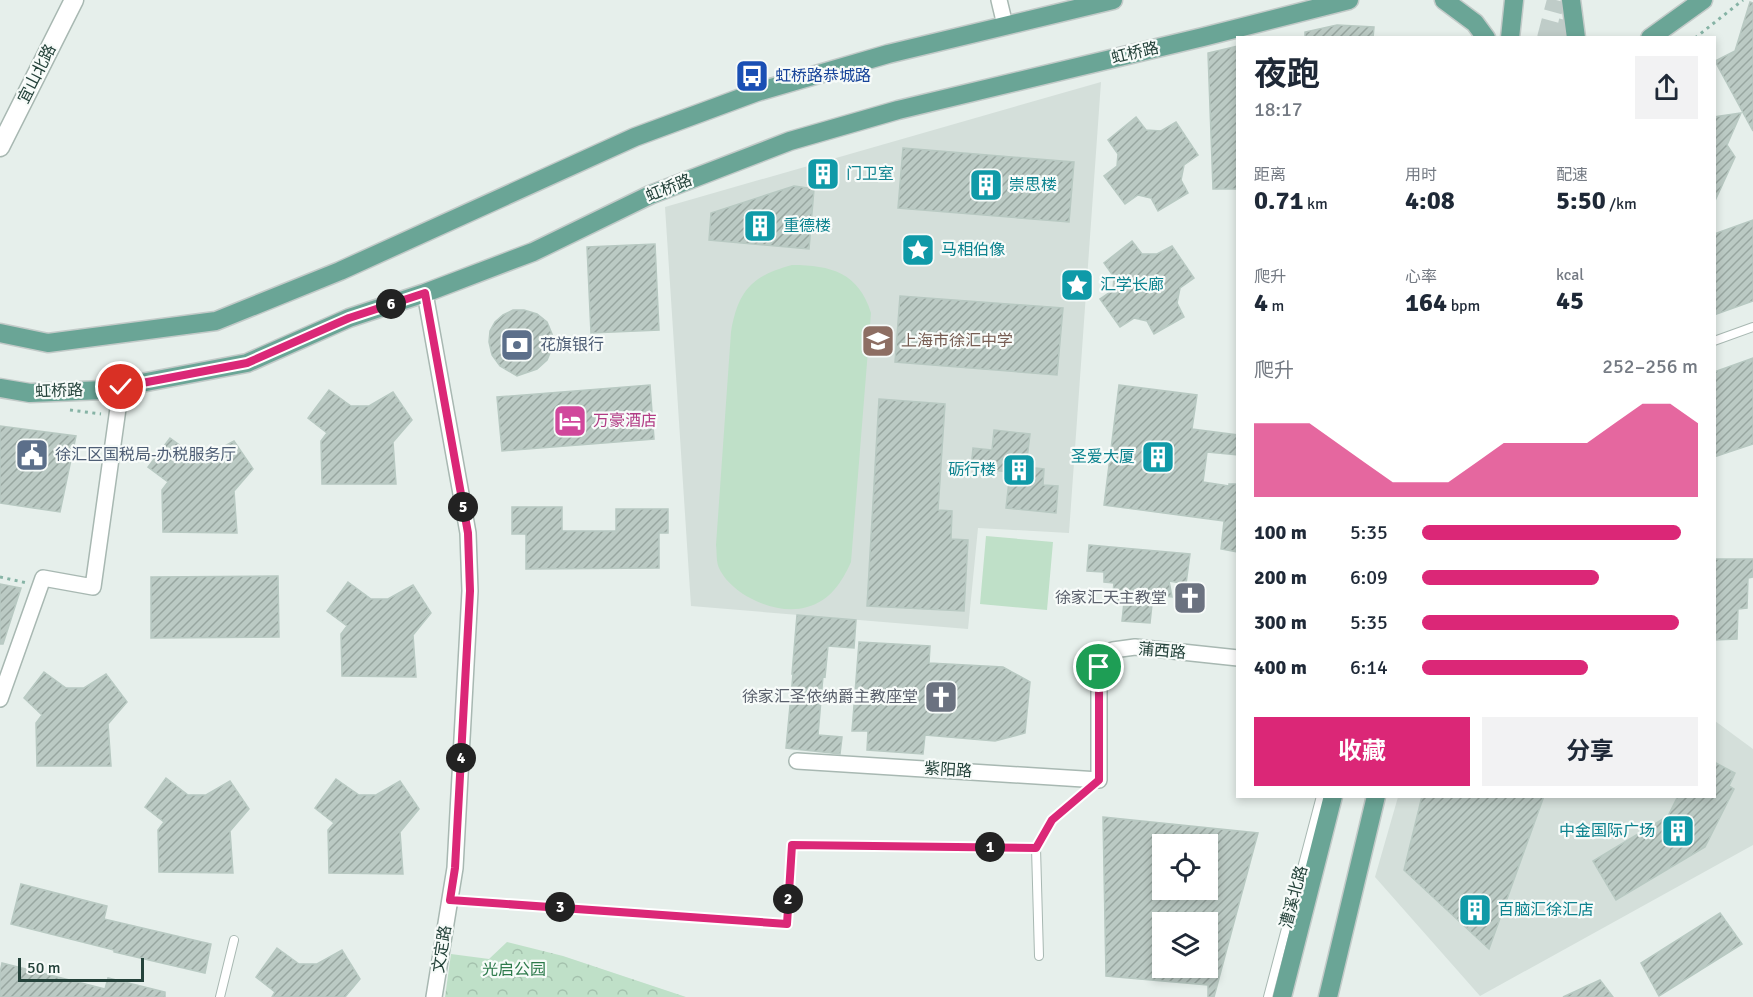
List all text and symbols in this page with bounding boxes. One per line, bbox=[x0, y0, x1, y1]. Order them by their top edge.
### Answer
street label: 虹桥路 bbox=[1109, 38, 1161, 68]
street label: 宜山北路 bbox=[14, 41, 60, 107]
text: 夜跑 bbox=[1254, 54, 1320, 95]
button: share bbox=[1635, 56, 1698, 119]
bus stop icon: 虹桥路恭城路 bbox=[734, 58, 770, 94]
place label: 虹桥路恭城路 bbox=[775, 66, 871, 86]
text: 18:17 bbox=[1254, 97, 1303, 122]
building icon: 门卫室 bbox=[805, 156, 841, 192]
place label: 门卫室 bbox=[846, 164, 894, 184]
text: 距离 bbox=[1254, 165, 1286, 185]
text: 用时 bbox=[1405, 165, 1437, 185]
text: 配速 bbox=[1556, 165, 1588, 185]
building icon: 崇思楼 bbox=[968, 167, 1004, 203]
street label: 虹桥路 bbox=[643, 170, 695, 206]
place label: 崇思楼 bbox=[1009, 175, 1057, 195]
text: 0.71 bbox=[1254, 185, 1304, 217]
text: 4:08 bbox=[1405, 185, 1455, 217]
text: 5:50 bbox=[1556, 185, 1606, 217]
text: km bbox=[1304, 194, 1328, 214]
text: /km bbox=[1606, 194, 1637, 214]
building icon: 重德楼 bbox=[742, 208, 778, 244]
place label: 重德楼 bbox=[783, 216, 831, 236]
place icon: 马相伯像 bbox=[900, 232, 936, 268]
place label: 马相伯像 bbox=[941, 240, 1005, 260]
text: kcal bbox=[1556, 265, 1584, 285]
place icon: 汇学长廊 bbox=[1059, 267, 1095, 303]
text: 爬升 bbox=[1254, 267, 1286, 287]
text: 心率 bbox=[1405, 267, 1437, 287]
place label: 汇学长廊 bbox=[1100, 275, 1164, 295]
text: 45 bbox=[1556, 285, 1584, 317]
text: 4 bbox=[1254, 287, 1268, 319]
text: 164 bbox=[1405, 287, 1447, 319]
pin: 6 bbox=[376, 289, 406, 319]
text: 6 bbox=[387, 294, 395, 314]
text: m bbox=[1268, 296, 1284, 316]
text: bpm bbox=[1447, 296, 1480, 316]
school or university icon: 上海市徐汇中学 bbox=[860, 323, 896, 359]
bank icon: 花旗银行 bbox=[499, 327, 535, 363]
place label: 上海市徐汇中学 bbox=[901, 331, 1013, 351]
place label: 花旗银行 bbox=[540, 335, 604, 355]
text: 252–256 m bbox=[1602, 354, 1698, 379]
text: 爬升 bbox=[1254, 358, 1294, 383]
pin bbox=[95, 361, 146, 412]
icon: check bbox=[104, 370, 137, 403]
street label: 虹桥路 bbox=[35, 380, 83, 402]
hotel icon: 万豪酒店 bbox=[552, 403, 588, 439]
place label: 万豪酒店 bbox=[593, 411, 657, 431]
public building icon: 徐汇区国税局-办税服务厅 bbox=[14, 437, 50, 473]
building icon: 圣爱大厦 bbox=[1140, 439, 1176, 475]
place label: 徐汇区国税局-办税服务厅 bbox=[55, 445, 237, 465]
place label: 圣爱大厦 bbox=[1071, 447, 1135, 467]
building icon: 砺行楼 bbox=[1001, 452, 1037, 488]
place label: 砺行楼 bbox=[948, 460, 996, 480]
pin: 5 bbox=[448, 492, 478, 522]
text: 5 bbox=[459, 497, 467, 517]
text: 100 m bbox=[1254, 520, 1307, 545]
text: 5:35 bbox=[1350, 520, 1388, 545]
text: 200 m bbox=[1254, 565, 1307, 590]
text: 6:09 bbox=[1350, 565, 1388, 590]
church icon: 徐家汇天主教堂 bbox=[1172, 580, 1208, 616]
place label: 徐家汇天主教堂 bbox=[1055, 588, 1167, 608]
text: 300 m bbox=[1254, 610, 1307, 635]
text: 5:35 bbox=[1350, 610, 1388, 635]
street label: 蒲西路 bbox=[1137, 639, 1187, 663]
pin bbox=[1073, 641, 1124, 692]
icon: arrive bbox=[1082, 650, 1115, 683]
text: 400 m bbox=[1254, 655, 1307, 680]
text: 6:14 bbox=[1350, 655, 1388, 680]
church icon: 徐家汇圣依纳爵主教座堂 bbox=[923, 679, 959, 715]
place label: 徐家汇圣依纳爵主教座堂 bbox=[742, 687, 918, 707]
button: 收藏 bbox=[1254, 717, 1470, 786]
button: 分享 bbox=[1482, 717, 1698, 786]
pin: 4 bbox=[446, 743, 476, 773]
text: 4 bbox=[457, 748, 465, 768]
street label: 紫阳路 bbox=[923, 758, 973, 782]
building icon: 中金国际广场 bbox=[1660, 813, 1696, 849]
place label: 中金国际广场 bbox=[1559, 821, 1655, 841]
pin: 1 bbox=[975, 832, 1005, 862]
map controls bbox=[1152, 834, 1218, 978]
button: locate bbox=[1152, 834, 1218, 900]
text: 1 bbox=[986, 837, 994, 857]
street label: 漕溪北路 bbox=[1276, 863, 1312, 931]
pin: 2 bbox=[773, 884, 803, 914]
text: 2 bbox=[784, 889, 792, 909]
pin: 3 bbox=[545, 892, 575, 922]
building icon: 百脑汇徐汇店 bbox=[1457, 892, 1493, 928]
text: 3 bbox=[556, 897, 564, 917]
place label: 百脑汇徐汇店 bbox=[1498, 900, 1594, 920]
button: layers bbox=[1152, 912, 1218, 978]
street label: 文定路 bbox=[428, 924, 456, 974]
scale bar bbox=[18, 955, 144, 982]
text: 50 m bbox=[27, 958, 61, 978]
park label: 光启公园 bbox=[482, 960, 546, 980]

